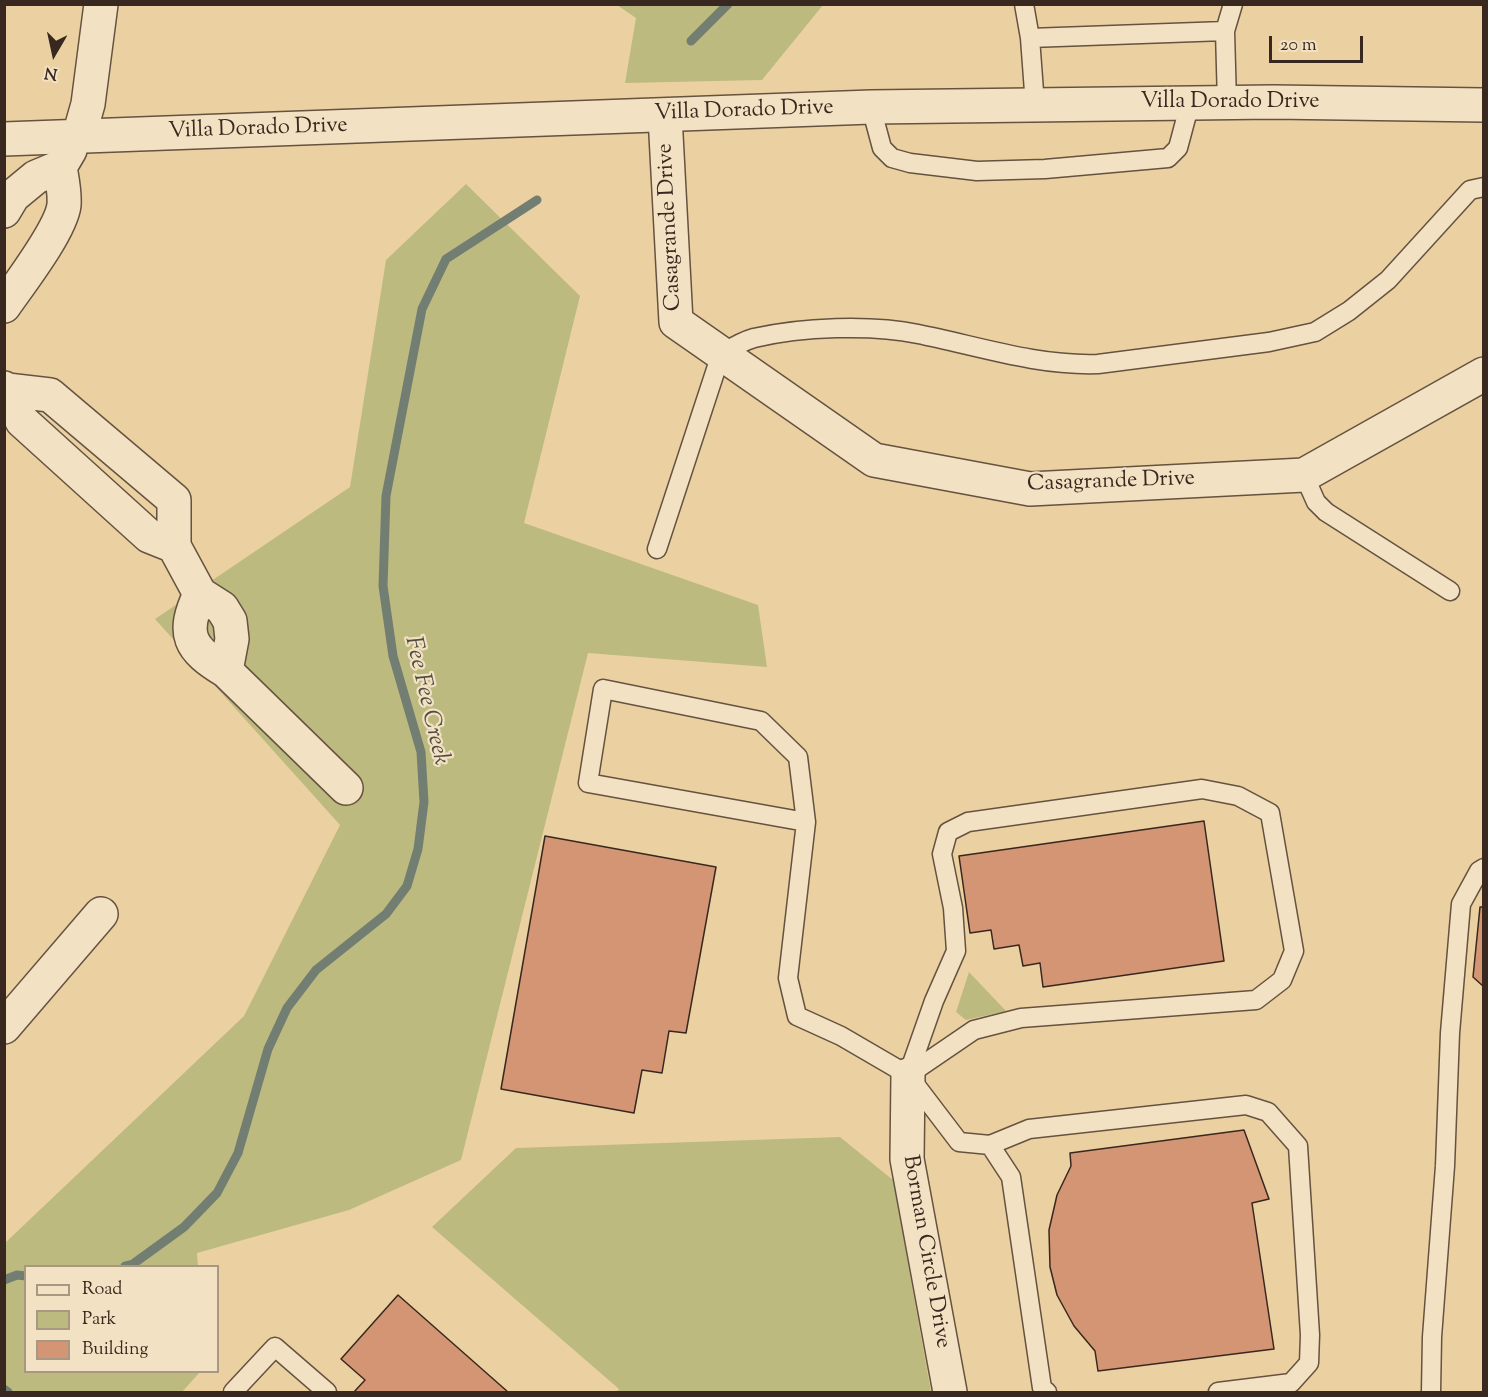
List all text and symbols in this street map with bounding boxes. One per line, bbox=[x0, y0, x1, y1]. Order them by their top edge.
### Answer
north arrow bbox=[24, 24, 84, 84]
scale bar bbox=[1272, 24, 1366, 62]
text: 20 m bbox=[1280, 33, 1317, 59]
text: N bbox=[43, 60, 59, 85]
street label: Villa Dorado Drive bbox=[1140, 90, 1320, 116]
street label: Villa Dorado Drive bbox=[654, 96, 834, 128]
street label: Villa Dorado Drive bbox=[168, 114, 348, 146]
street label: Casagrande Drive bbox=[653, 142, 689, 312]
street label: Casagrande Drive bbox=[1027, 467, 1195, 499]
water label: Fee Fee Creek bbox=[396, 634, 454, 768]
street label: Borman Circle Drive bbox=[895, 1153, 955, 1351]
legend bbox=[24, 1265, 219, 1373]
text: Road bbox=[82, 1277, 122, 1303]
text: Park bbox=[82, 1307, 116, 1333]
text: Building bbox=[82, 1337, 148, 1363]

